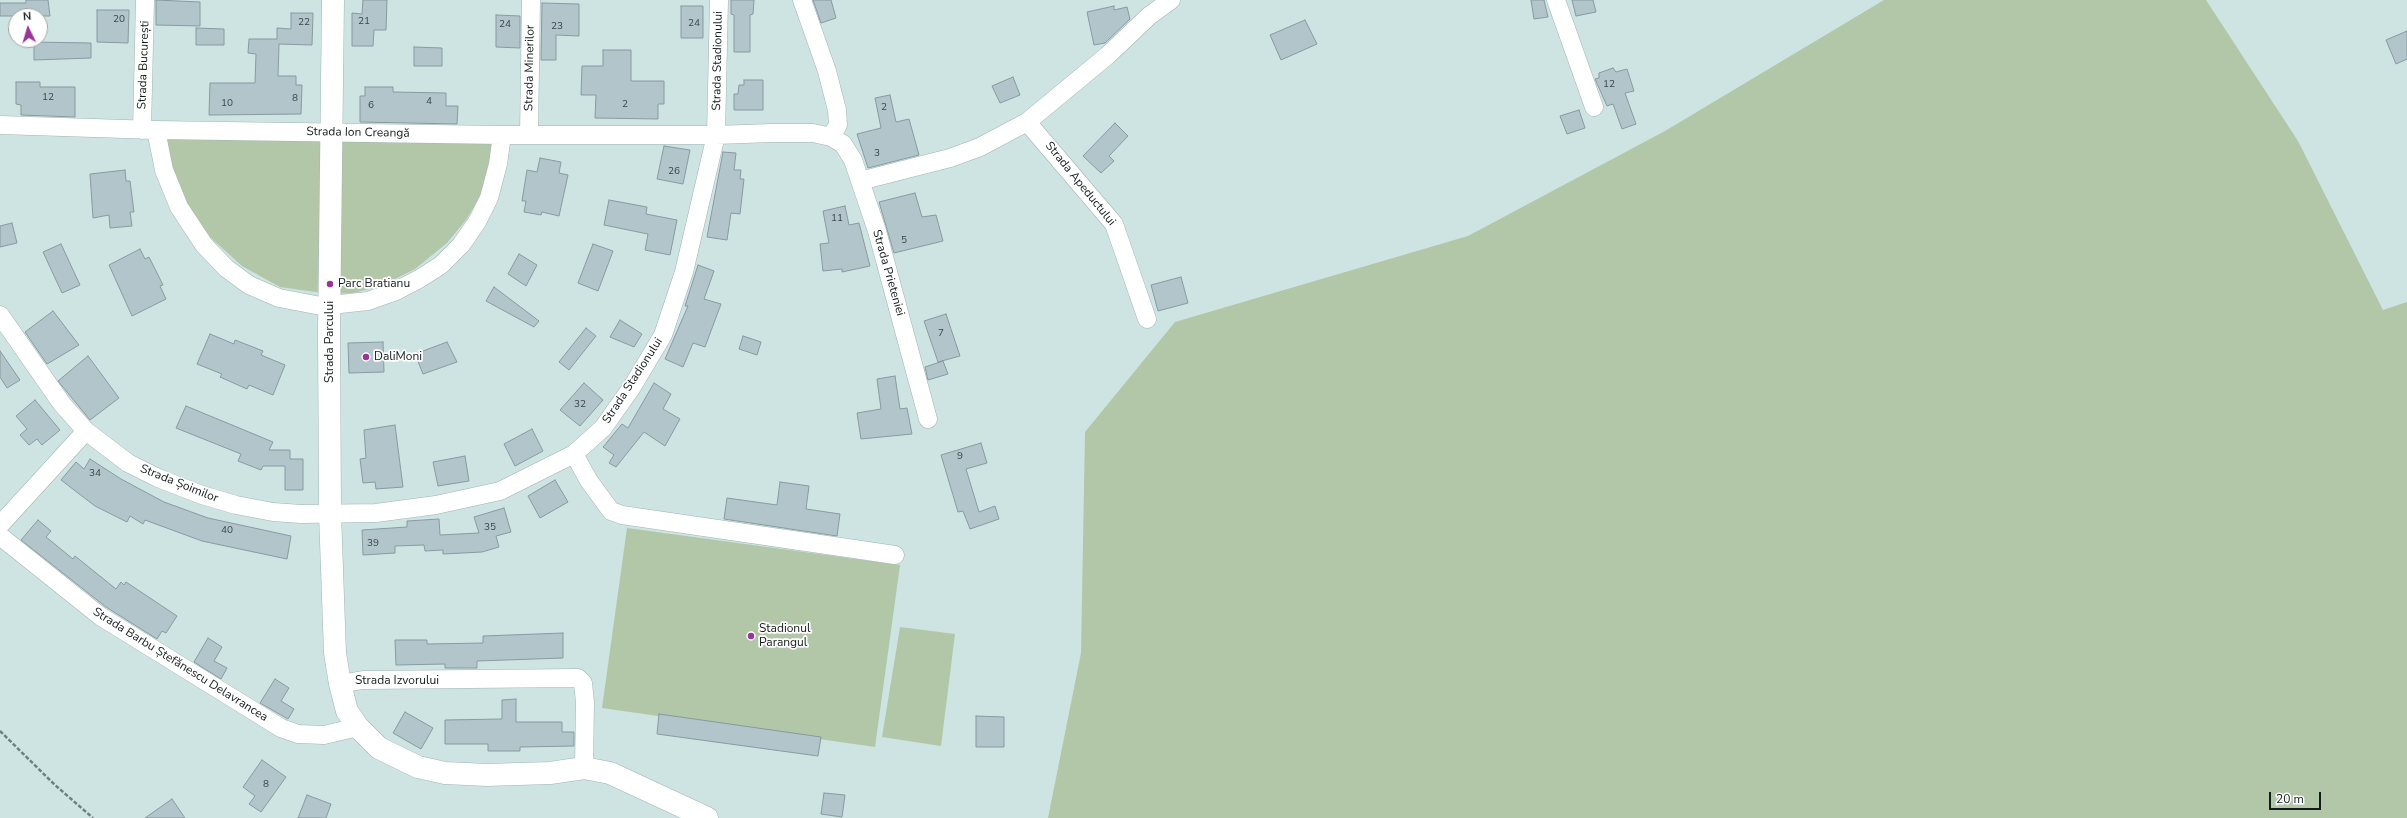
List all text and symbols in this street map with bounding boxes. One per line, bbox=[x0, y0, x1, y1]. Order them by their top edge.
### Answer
north arrow bbox=[8, 8, 48, 48]
text: N bbox=[22, 9, 32, 24]
street label: Strada Stadionului bbox=[710, 11, 726, 111]
house number: 20 bbox=[113, 14, 125, 26]
house number: 21 bbox=[358, 16, 370, 28]
house number: 22 bbox=[298, 17, 310, 29]
house number: 24 bbox=[688, 18, 700, 30]
house number: 24 bbox=[499, 19, 511, 31]
street label: Strada București bbox=[135, 20, 153, 110]
house number: 23 bbox=[551, 21, 563, 33]
street label: Strada Minerilor bbox=[522, 25, 538, 111]
house number: 12 bbox=[1603, 79, 1615, 91]
house number: 12 bbox=[42, 92, 54, 104]
house number: 8 bbox=[292, 93, 298, 105]
house number: 4 bbox=[426, 96, 432, 108]
house number: 10 bbox=[221, 98, 233, 110]
house number: 2 bbox=[622, 99, 628, 111]
house number: 6 bbox=[368, 100, 374, 112]
house number: 2 bbox=[881, 102, 887, 114]
street label: Strada Ion Creangă bbox=[306, 125, 410, 141]
street label: Strada Apeductului bbox=[1042, 139, 1118, 229]
house number: 3 bbox=[874, 148, 880, 160]
house number: 26 bbox=[668, 166, 680, 178]
house number: 11 bbox=[831, 213, 843, 225]
street label: Strada Prieteniei bbox=[869, 228, 907, 318]
house number: 5 bbox=[901, 235, 907, 247]
place label: Parc Bratianu bbox=[338, 277, 410, 291]
marker: Parc Bratianu bbox=[325, 279, 335, 289]
street label: Strada Parcului bbox=[323, 301, 337, 383]
house number: 7 bbox=[938, 328, 944, 340]
street label: Strada Stadionului bbox=[600, 335, 666, 427]
place label: DaliMoni bbox=[374, 350, 422, 364]
marker: DaliMoni bbox=[361, 352, 371, 362]
house number: 32 bbox=[574, 399, 586, 411]
house number: 9 bbox=[957, 451, 963, 463]
street label: Strada Șoimilor bbox=[138, 462, 220, 506]
house number: 34 bbox=[89, 468, 101, 480]
house number: 35 bbox=[484, 522, 496, 534]
house number: 40 bbox=[221, 525, 233, 537]
house number: 39 bbox=[367, 538, 379, 550]
street label: Strada Barbu Ștefănescu Delavrancea bbox=[90, 605, 270, 725]
place label: Stadionul Parangul bbox=[759, 622, 810, 650]
marker: Stadionul Parangul bbox=[746, 631, 756, 641]
street label: Strada Izvorului bbox=[355, 674, 439, 688]
house number: 8 bbox=[263, 779, 269, 791]
scale bar bbox=[2271, 784, 2323, 810]
text: 20 m bbox=[2276, 791, 2304, 807]

